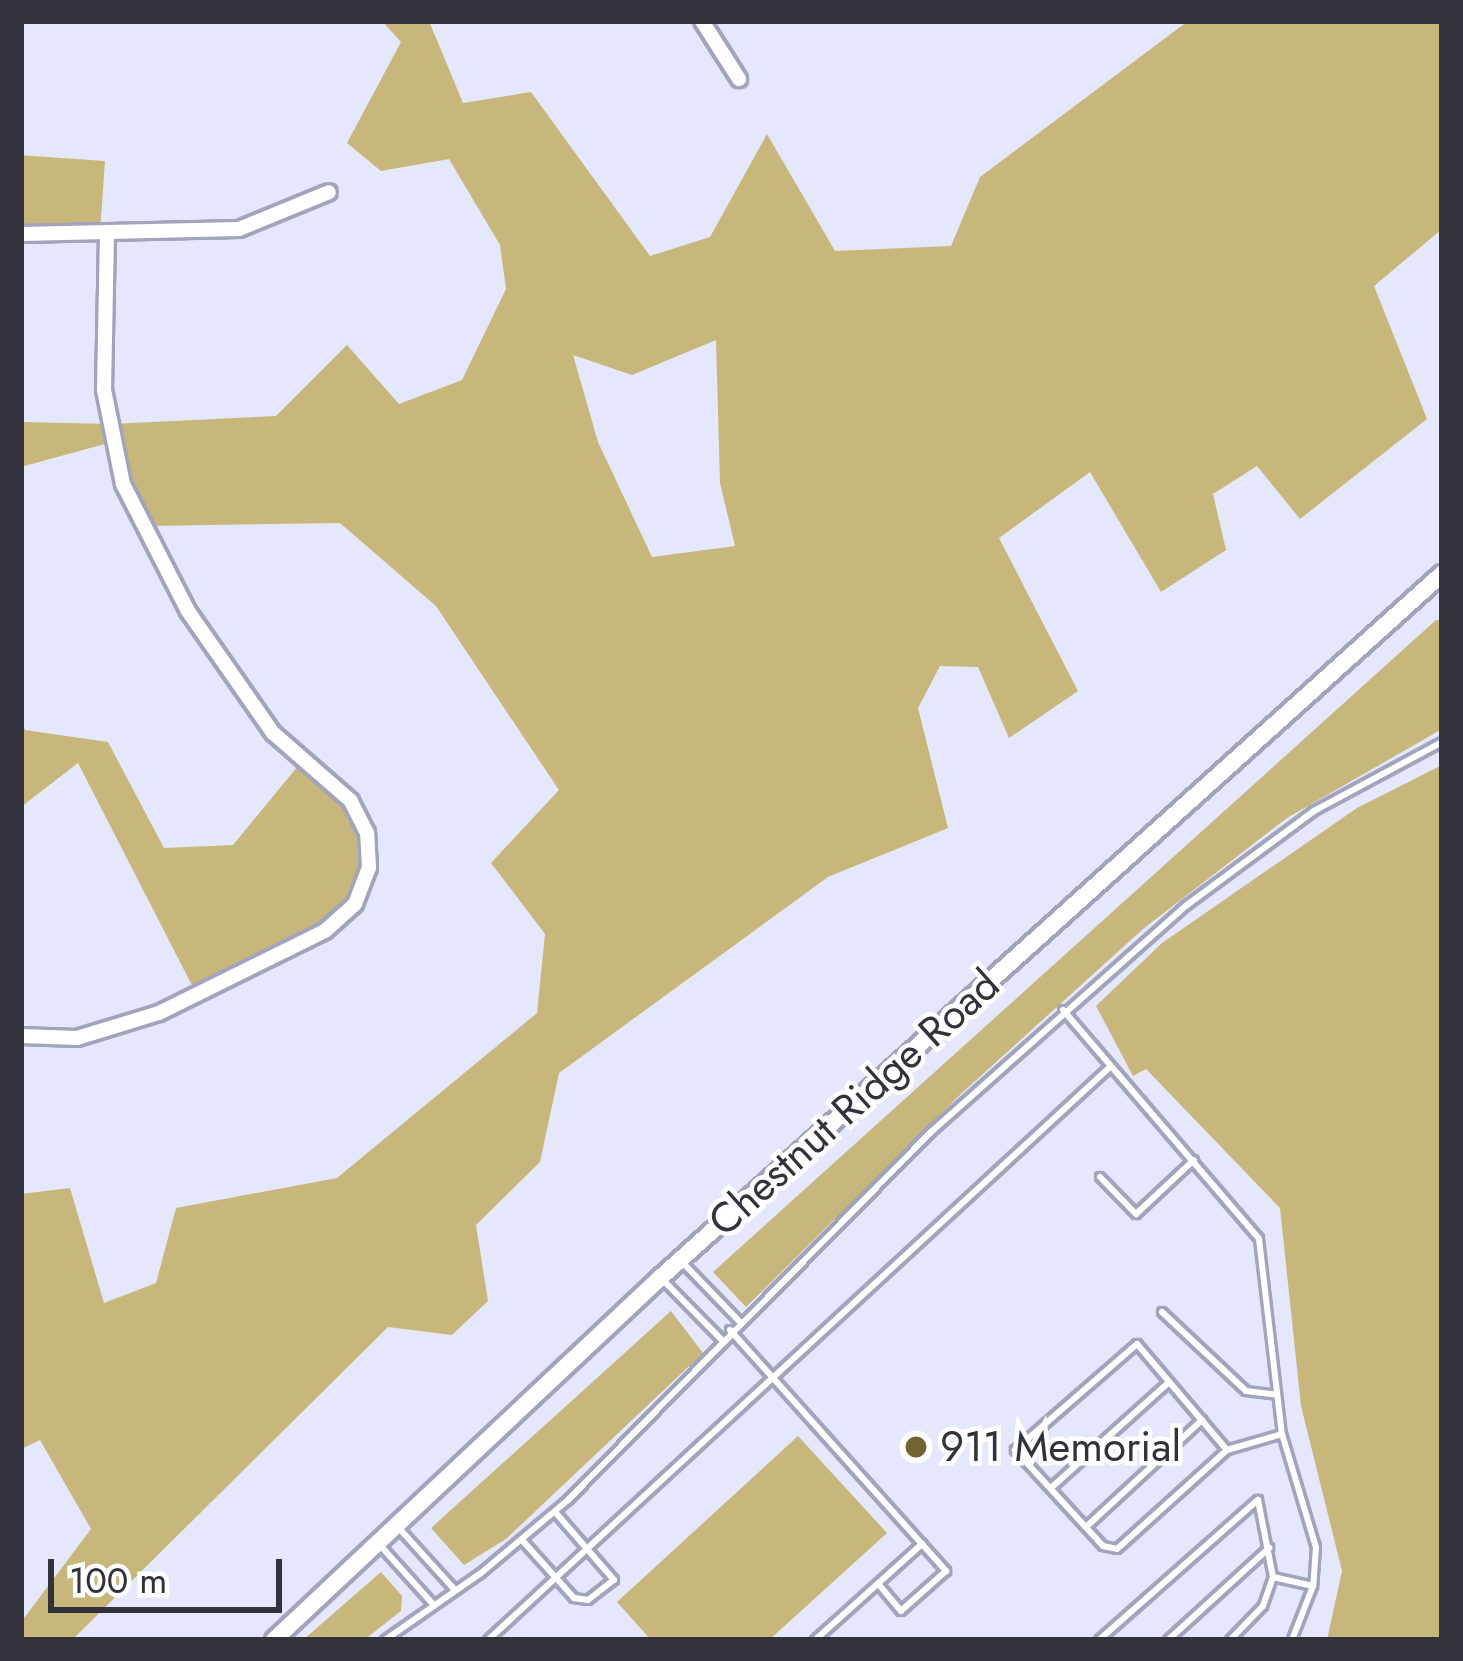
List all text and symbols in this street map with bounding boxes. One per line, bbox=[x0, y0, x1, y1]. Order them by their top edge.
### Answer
street label: Chestnut Ridge Road bbox=[698, 959, 1010, 1247]
place label: 911 Memorial bbox=[940, 1422, 1181, 1472]
marker: 911 Memorial bbox=[903, 1434, 929, 1460]
scale bar bbox=[54, 1535, 288, 1609]
text: 100 m bbox=[69, 1554, 167, 1606]

